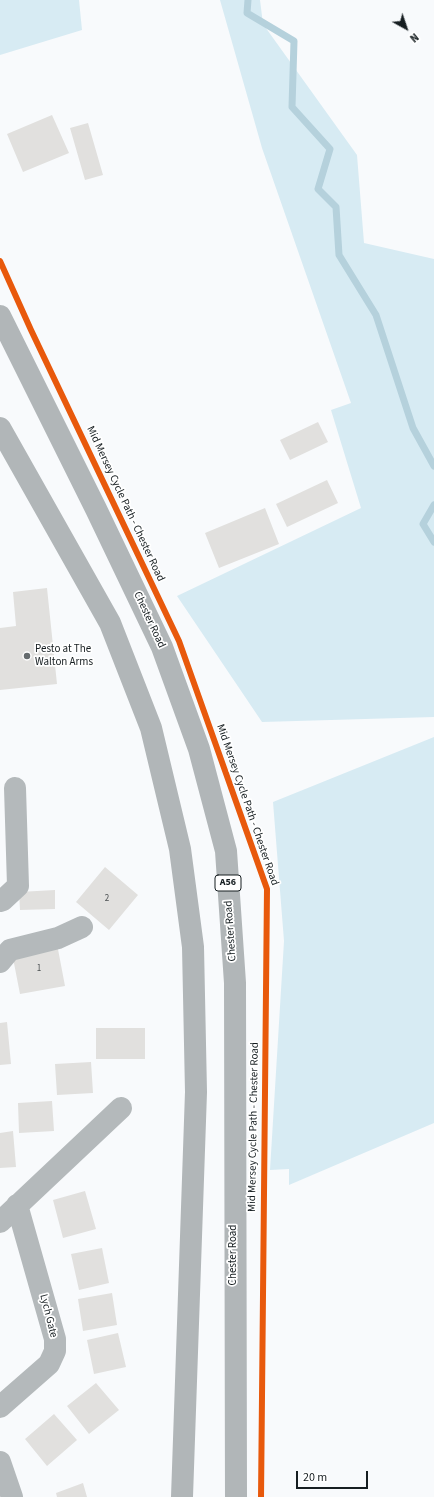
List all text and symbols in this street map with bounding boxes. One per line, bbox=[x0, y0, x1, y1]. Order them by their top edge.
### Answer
north arrow bbox=[386, 8, 426, 48]
text: N bbox=[406, 29, 422, 46]
street label: Mid Mersey Cycle Path - Chester Road bbox=[83, 424, 167, 584]
street label: Chester Road bbox=[130, 590, 168, 650]
place label: Pesto at The Walton Arms bbox=[35, 643, 93, 669]
marker: Pesto at The Walton Arms bbox=[22, 651, 32, 661]
street label: Mid Mersey Cycle Path - Chester Road bbox=[213, 723, 281, 887]
road number: A56 bbox=[215, 875, 241, 891]
house number: 2 bbox=[105, 894, 109, 904]
street label: Chester Road bbox=[222, 900, 240, 962]
house number: 1 bbox=[37, 964, 41, 974]
street label: Mid Mersey Cycle Path - Chester Road bbox=[246, 1042, 262, 1212]
street label: Chester Road bbox=[227, 1225, 241, 1285]
street label: Lych Gate bbox=[36, 1293, 60, 1339]
scale bar bbox=[298, 1463, 370, 1489]
text: 20 m bbox=[303, 1469, 327, 1486]

